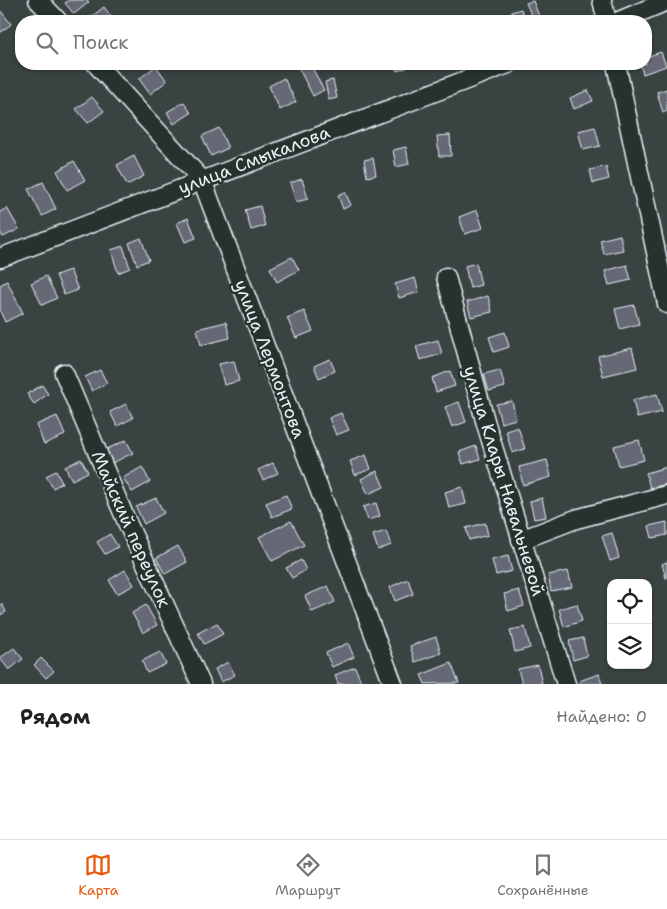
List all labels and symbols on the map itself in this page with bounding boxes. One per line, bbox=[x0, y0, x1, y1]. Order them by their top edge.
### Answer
street label: улица Смыкалова bbox=[175, 120, 333, 200]
street label: улица Лермонтова bbox=[229, 276, 311, 442]
street label: улица Клары Навальневой bbox=[458, 363, 551, 599]
street label: Майский переулок bbox=[86, 447, 177, 611]

